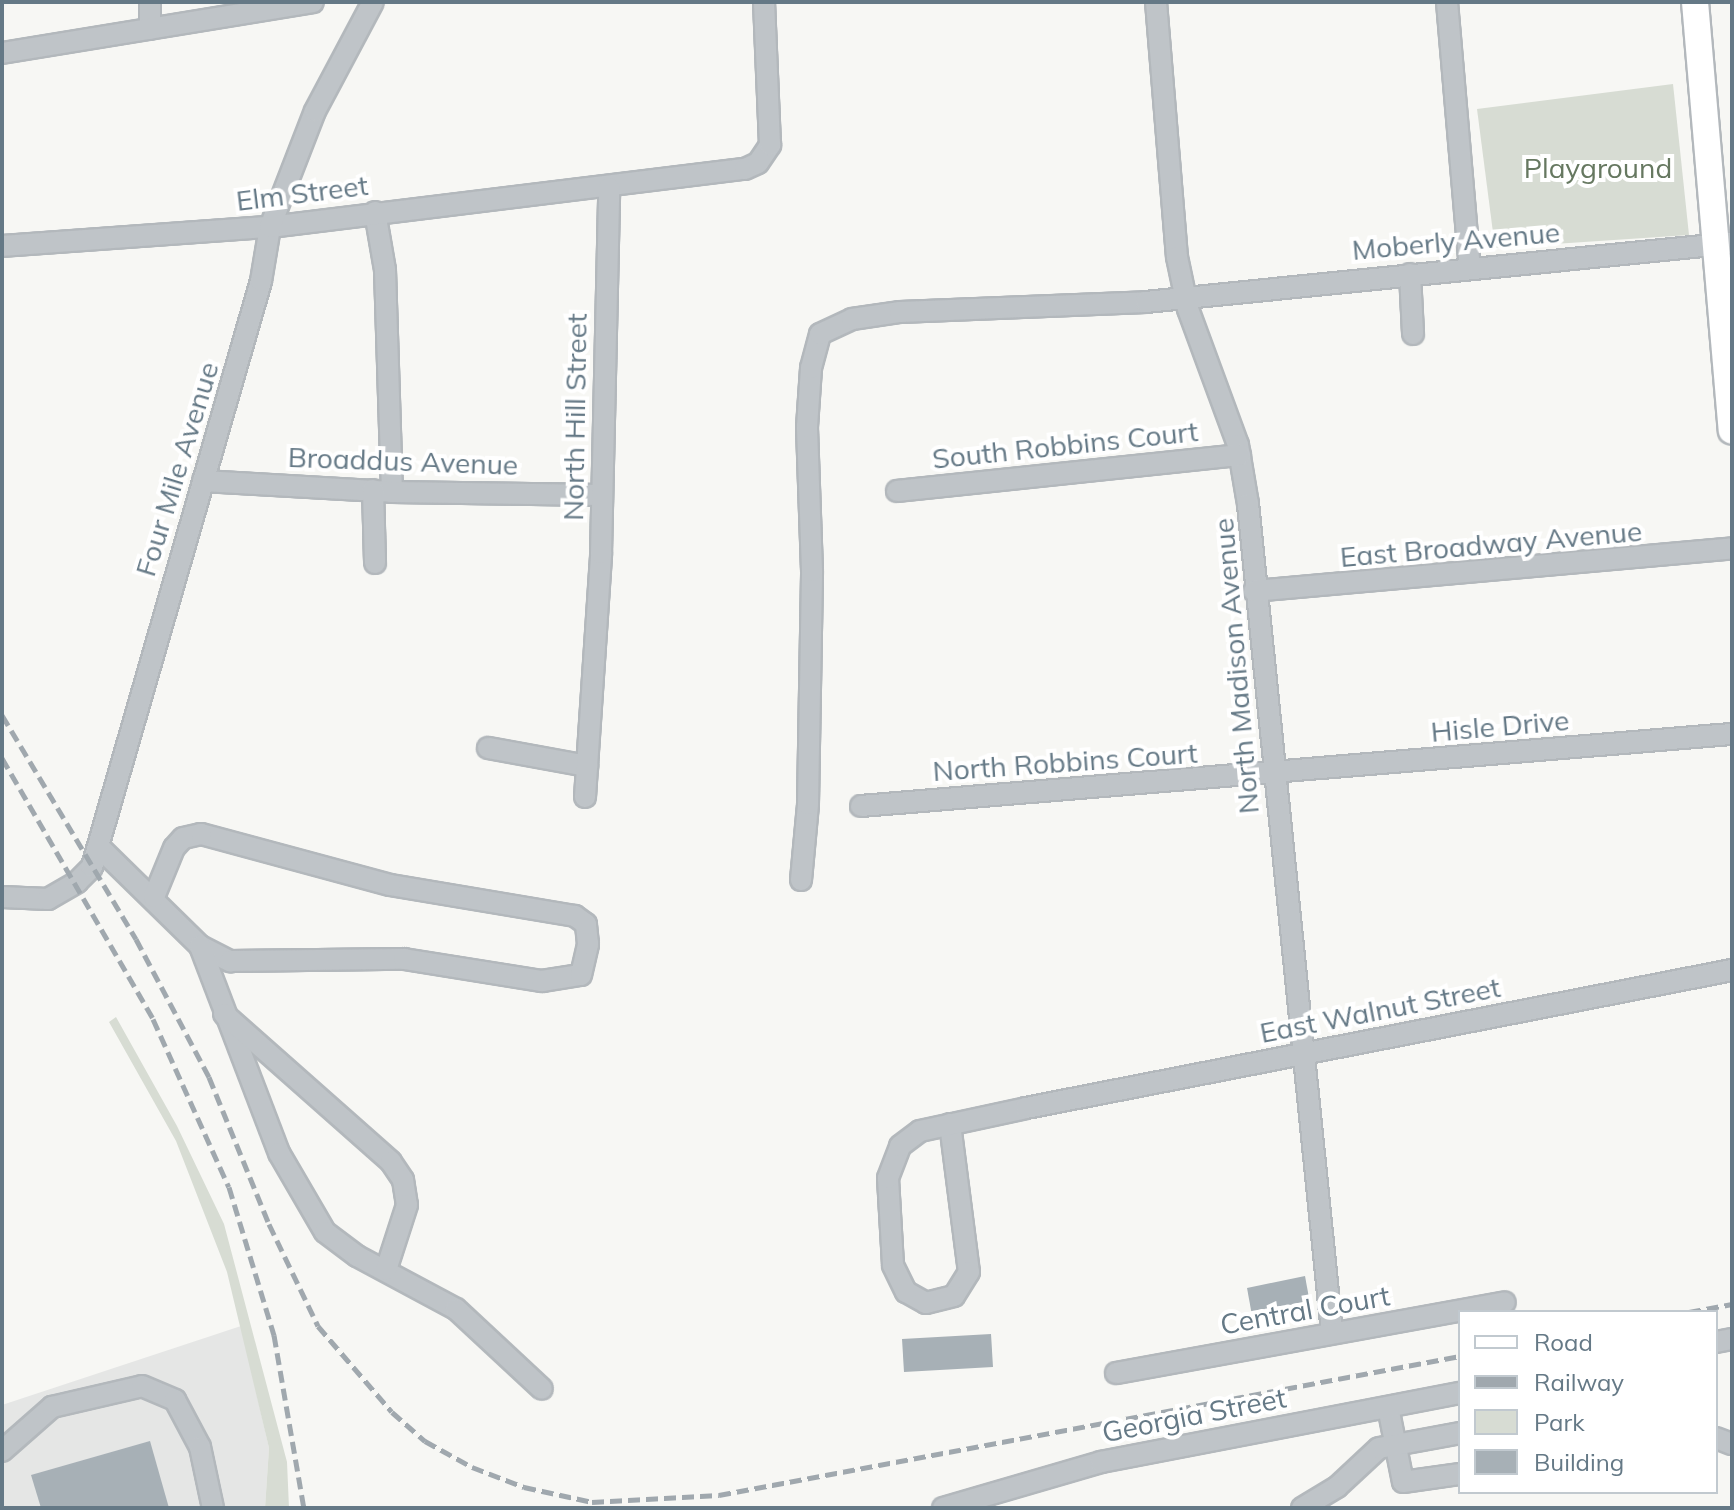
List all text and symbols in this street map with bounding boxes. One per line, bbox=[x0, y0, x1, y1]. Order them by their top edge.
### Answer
park label: Playground bbox=[1524, 151, 1672, 185]
street label: Elm Street bbox=[234, 168, 370, 218]
street label: Moberly Avenue bbox=[1351, 215, 1561, 267]
street label: North Hill Street bbox=[556, 313, 594, 521]
street label: Four Mile Avenue bbox=[128, 358, 226, 580]
street label: South Robbins Court bbox=[930, 414, 1200, 476]
street label: Broaddus Avenue bbox=[287, 440, 519, 482]
street label: East Broadway Avenue bbox=[1339, 514, 1643, 574]
street label: North Madison Avenue bbox=[1206, 517, 1266, 815]
street label: Hisle Drive bbox=[1429, 703, 1571, 749]
street label: North Robbins Court bbox=[932, 736, 1198, 788]
street label: East Walnut Street bbox=[1257, 970, 1503, 1050]
street label: Central Court bbox=[1218, 1279, 1392, 1341]
legend bbox=[1458, 1310, 1718, 1494]
text: Road bbox=[1534, 1327, 1593, 1357]
text: Railway bbox=[1534, 1367, 1624, 1397]
street label: Georgia Street bbox=[1099, 1381, 1289, 1449]
text: Park bbox=[1534, 1407, 1585, 1437]
text: Building bbox=[1534, 1447, 1624, 1477]

